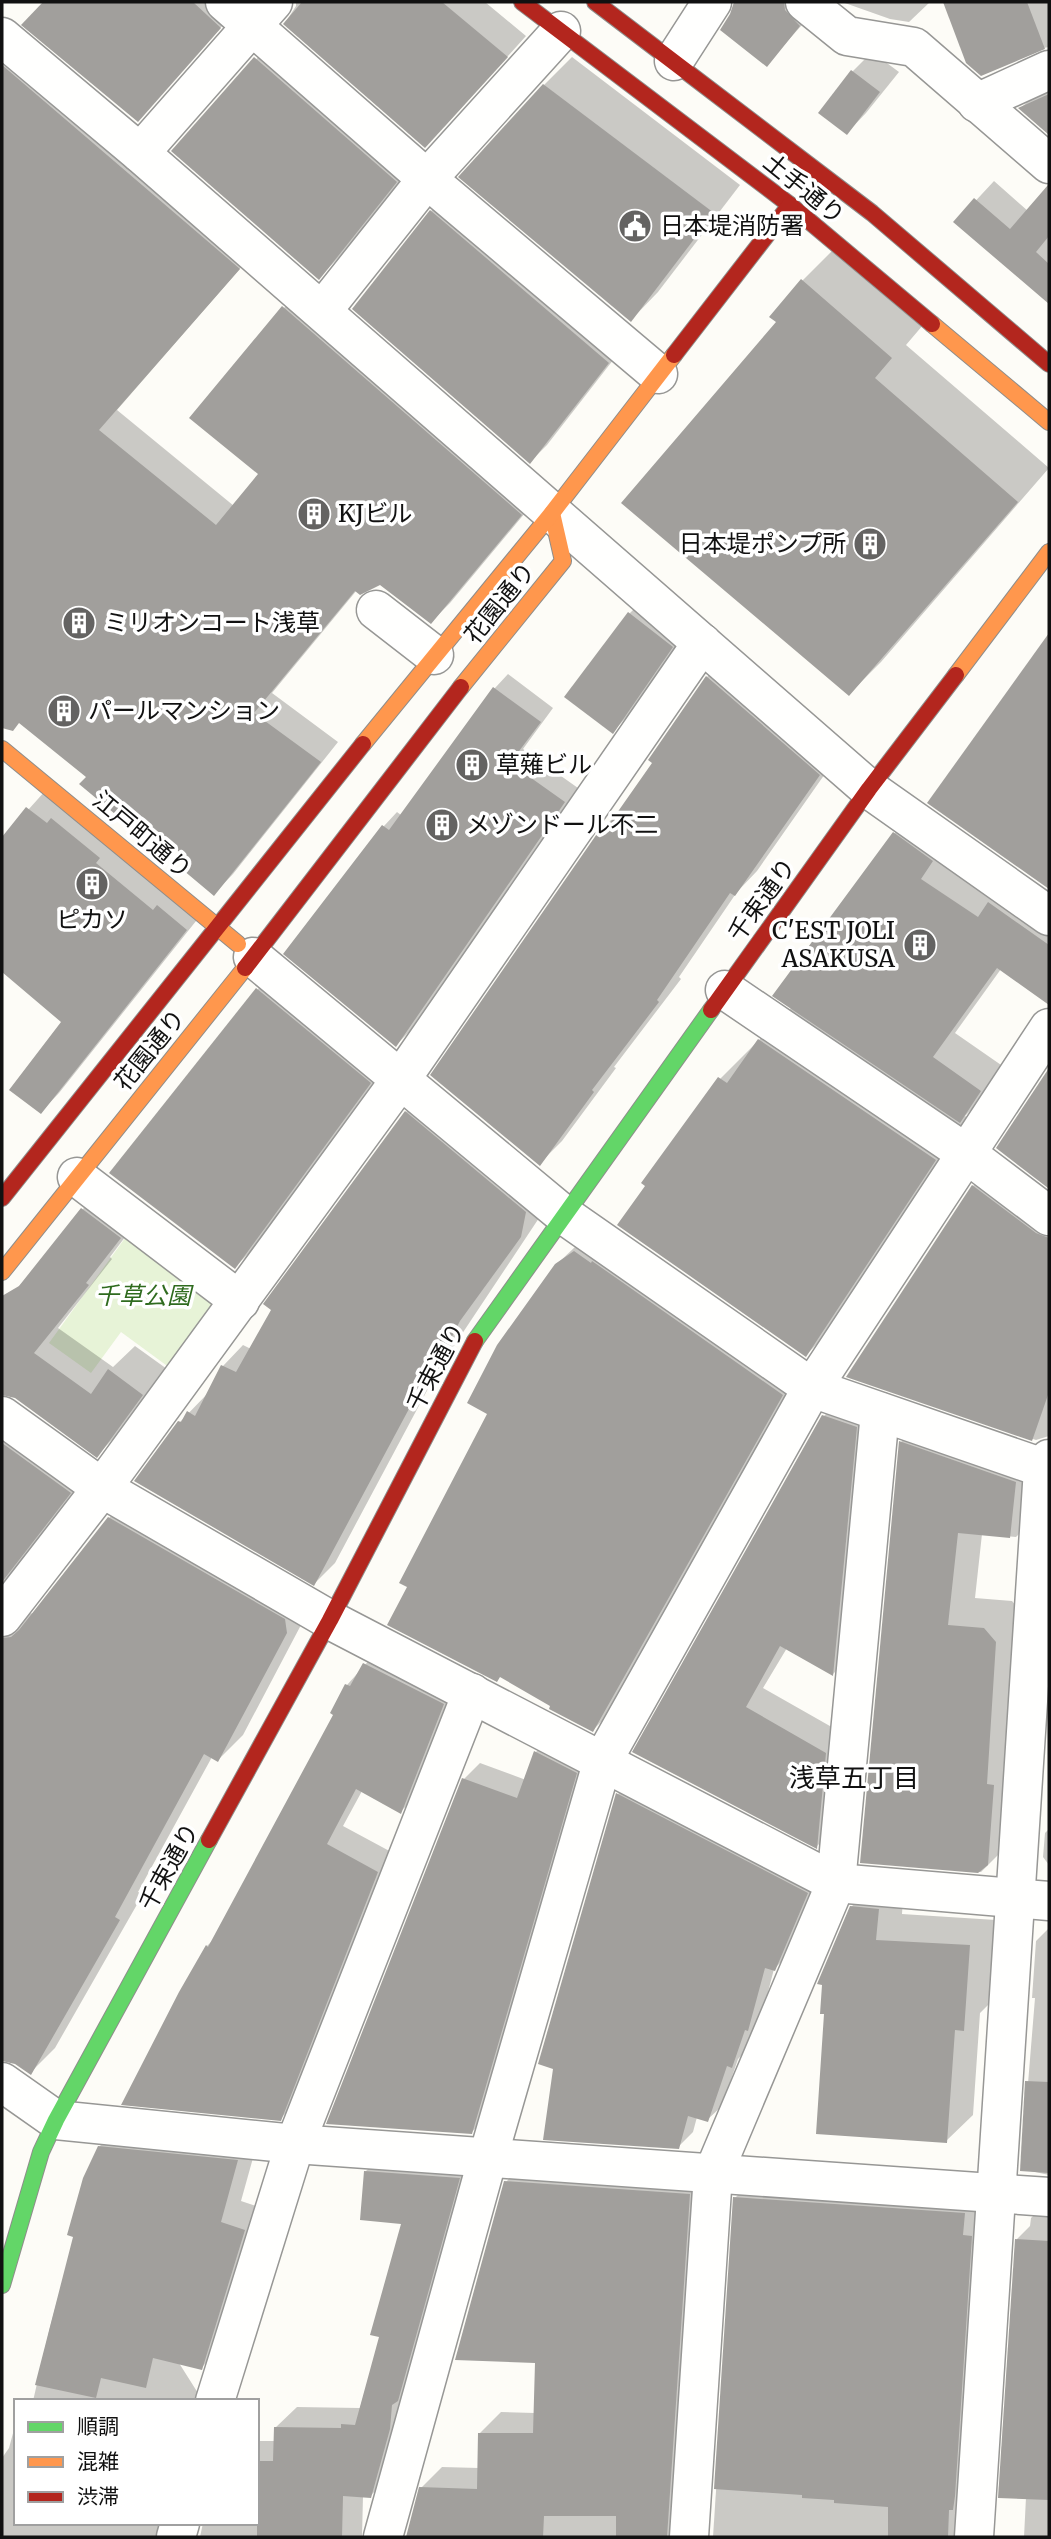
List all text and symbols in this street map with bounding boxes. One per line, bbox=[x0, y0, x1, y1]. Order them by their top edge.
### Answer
street label: 土手通り bbox=[757, 146, 851, 231]
public building icon: 日本堤消防署 bbox=[616, 207, 654, 245]
place label: 日本堤消防署 bbox=[660, 210, 804, 241]
building icon: KJビル bbox=[295, 495, 333, 533]
place label: KJビル bbox=[338, 498, 412, 529]
building icon: 日本堤ポンプ所 bbox=[851, 525, 889, 563]
place label: 日本堤ポンプ所 bbox=[679, 528, 846, 559]
street label: 花園通り bbox=[457, 556, 542, 650]
building icon: ミリオンコート浅草 bbox=[60, 604, 98, 642]
place label: ミリオンコート浅草 bbox=[104, 607, 320, 638]
building icon: パールマンション bbox=[45, 692, 83, 730]
place label: パールマンション bbox=[88, 695, 280, 726]
building icon: 草薙ビル bbox=[453, 746, 491, 784]
place label: 草薙ビル bbox=[496, 749, 592, 780]
street label: 江戸町通り bbox=[86, 784, 198, 885]
building icon: メゾンドール不二 bbox=[423, 806, 461, 844]
place label: メゾンドール不二 bbox=[466, 809, 658, 840]
street label: 千束通り bbox=[721, 852, 802, 948]
building icon: ピカソ bbox=[73, 865, 111, 903]
place label: ピカソ bbox=[56, 904, 128, 935]
place label: C'EST JOLI ASAKUSA bbox=[772, 915, 896, 974]
building icon: C'EST JOLI ASAKUSA bbox=[901, 926, 939, 964]
street label: 花園通り bbox=[107, 1003, 192, 1097]
park label: 千草公園 bbox=[95, 1280, 194, 1311]
street label: 千束通り bbox=[399, 1317, 472, 1416]
district label: 浅草五丁目 bbox=[789, 1761, 919, 1794]
street label: 千束通り bbox=[132, 1817, 205, 1916]
legend bbox=[14, 2399, 259, 2525]
text: 順調 bbox=[77, 2413, 119, 2440]
text: 混雑 bbox=[77, 2448, 119, 2475]
text: 渋滞 bbox=[77, 2483, 119, 2510]

